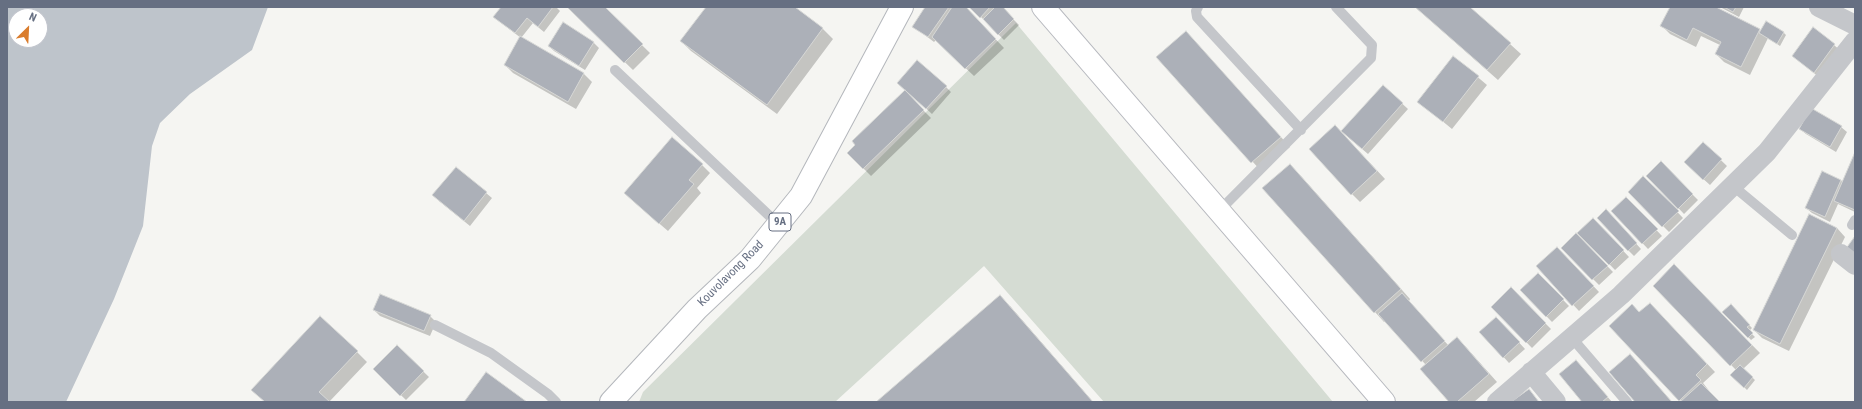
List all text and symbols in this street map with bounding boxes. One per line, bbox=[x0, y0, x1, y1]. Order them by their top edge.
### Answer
north arrow bbox=[8, 8, 48, 48]
text: N bbox=[27, 10, 38, 25]
road number: 9A bbox=[769, 213, 791, 231]
street label: Kouvolavong Road bbox=[695, 238, 767, 310]

